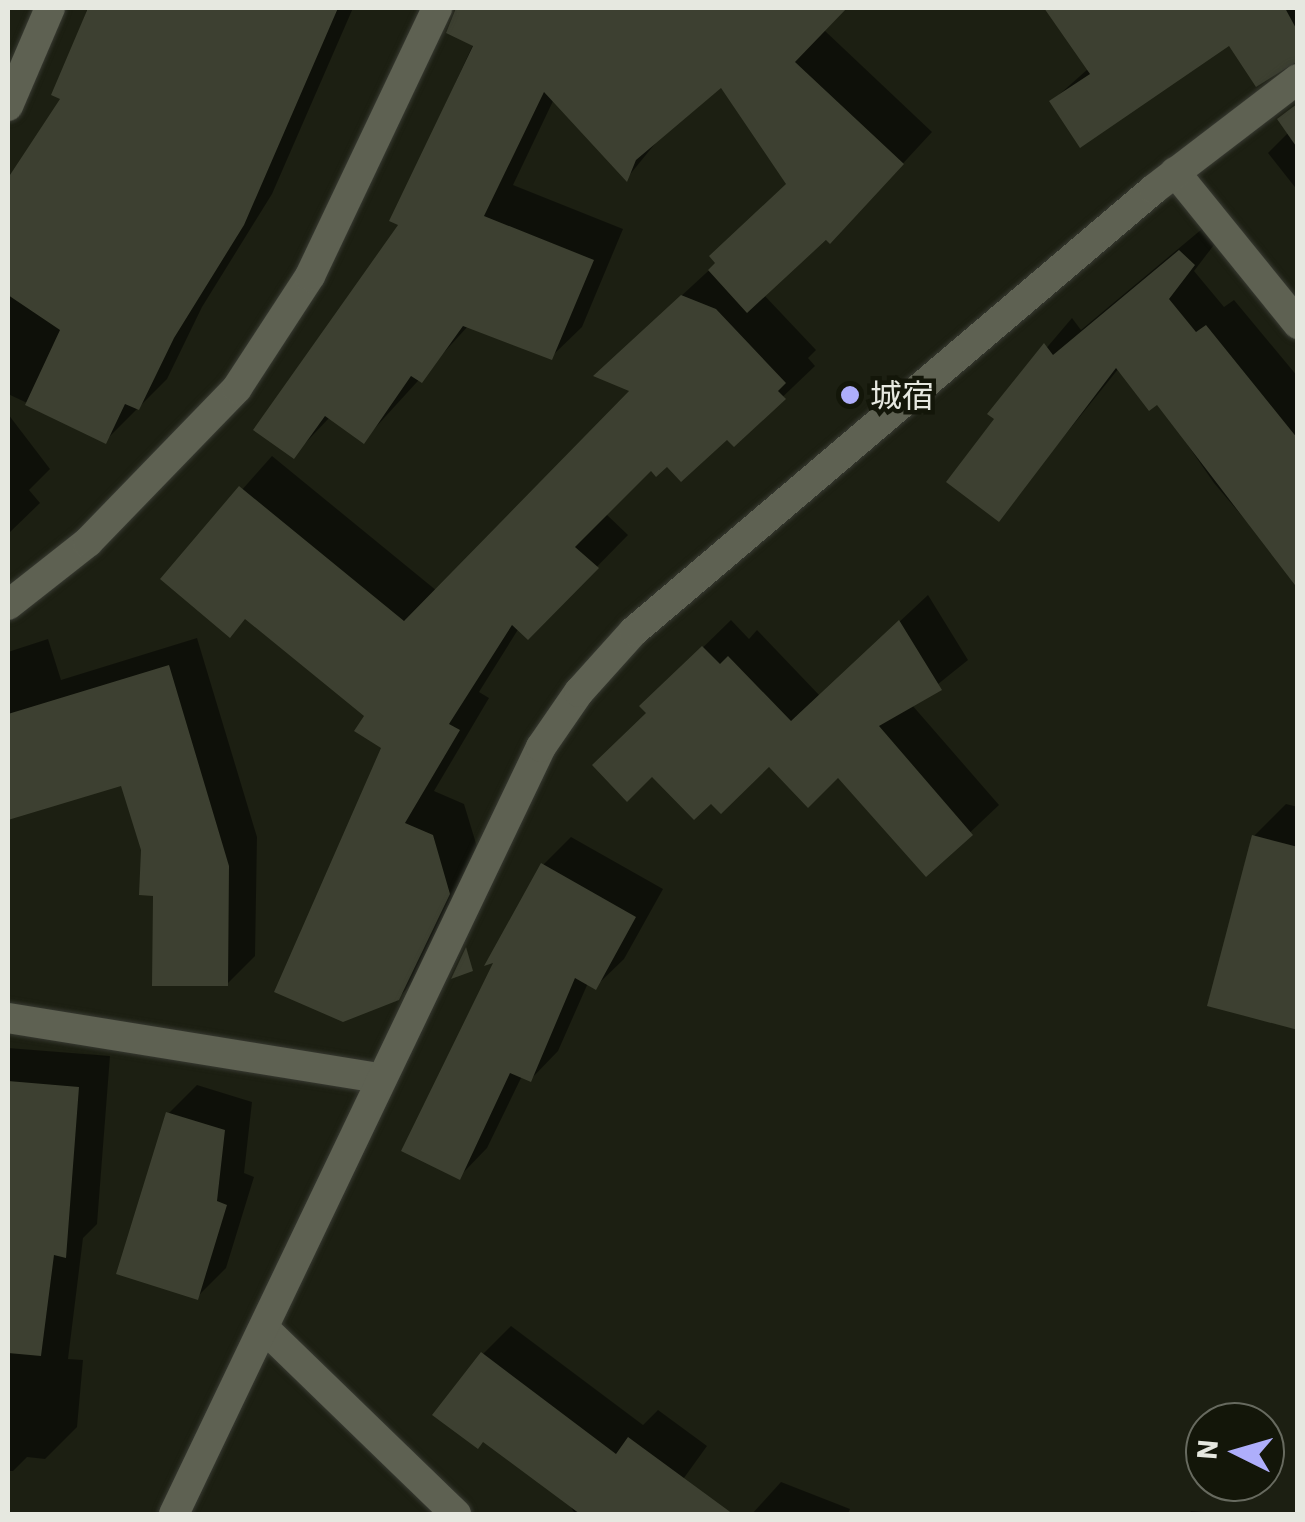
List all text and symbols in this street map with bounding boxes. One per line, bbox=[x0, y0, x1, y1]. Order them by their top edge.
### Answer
place label: 城宿 bbox=[870, 376, 934, 414]
marker: 城宿 bbox=[839, 384, 861, 406]
north arrow bbox=[1185, 1402, 1285, 1502]
text: N bbox=[1187, 1438, 1226, 1461]

